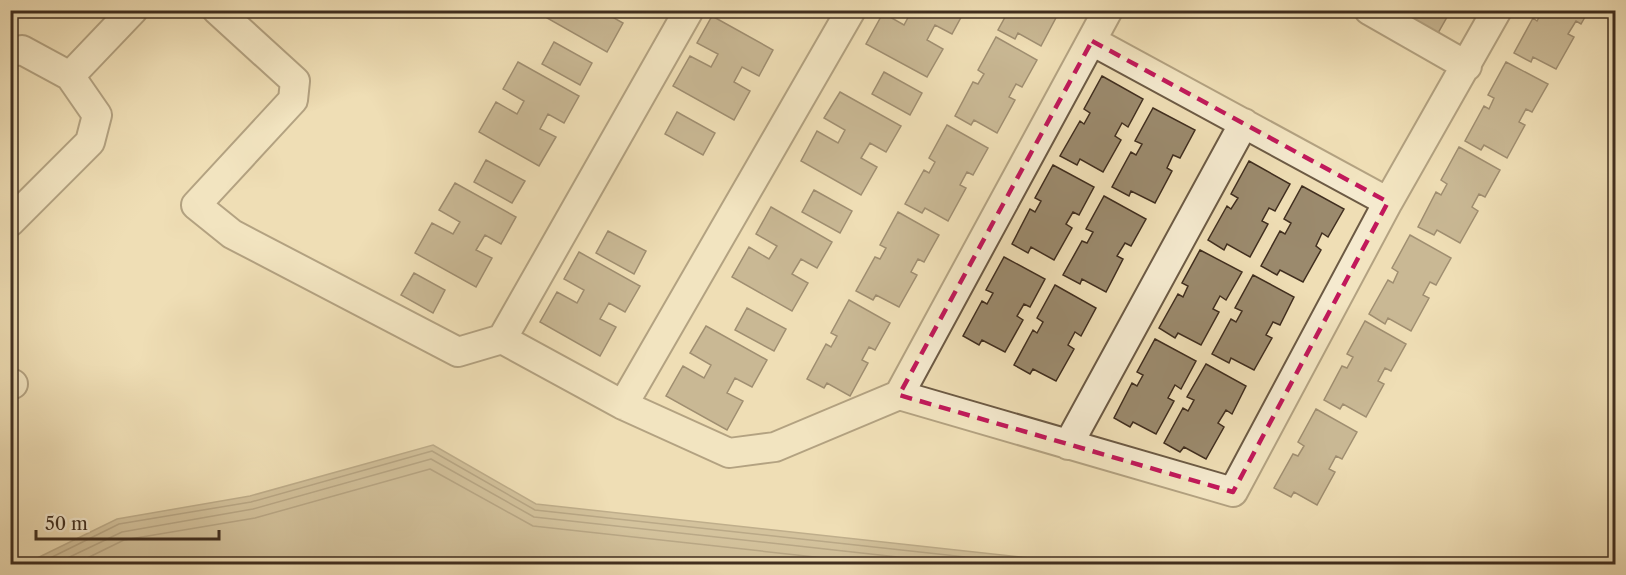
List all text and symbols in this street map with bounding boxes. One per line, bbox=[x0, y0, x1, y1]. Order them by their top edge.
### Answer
scale bar bbox=[36, 503, 219, 541]
text: 50 m bbox=[45, 513, 88, 535]

